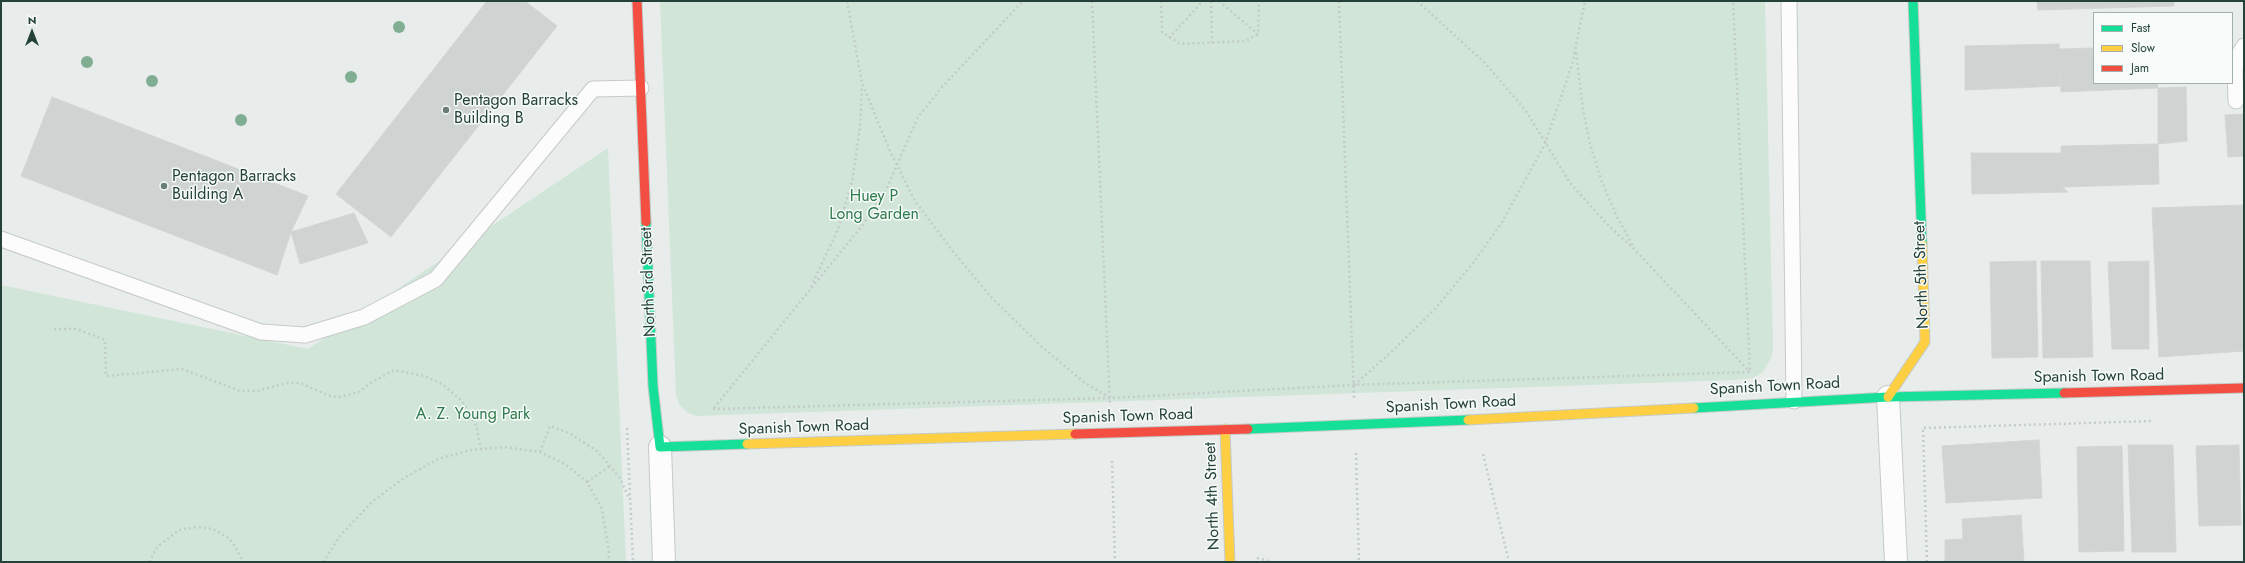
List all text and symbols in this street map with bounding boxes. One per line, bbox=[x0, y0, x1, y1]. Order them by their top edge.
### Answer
north arrow bbox=[12, 12, 52, 52]
text: N bbox=[28, 12, 36, 28]
legend bbox=[2093, 12, 2233, 84]
text: Fast bbox=[2131, 19, 2150, 37]
text: Slow bbox=[2131, 39, 2155, 57]
text: Jam bbox=[2131, 59, 2149, 77]
place label: Pentagon Barracks Building B bbox=[454, 91, 578, 129]
marker: Pentagon Barracks Building B bbox=[441, 105, 451, 115]
place label: Pentagon Barracks Building A bbox=[172, 167, 296, 205]
marker: Pentagon Barracks Building A bbox=[159, 181, 169, 191]
park label: Huey P Long Garden bbox=[829, 187, 919, 225]
street label: North 5th Street bbox=[1911, 221, 1933, 329]
street label: North 3rd Street bbox=[637, 227, 661, 337]
street label: Spanish Town Road bbox=[2033, 366, 2165, 388]
street label: Spanish Town Road bbox=[1709, 374, 1841, 400]
street label: Spanish Town Road bbox=[1385, 392, 1517, 418]
park label: A. Z. Young Park bbox=[416, 405, 530, 425]
street label: Spanish Town Road bbox=[1062, 405, 1194, 429]
street label: Spanish Town Road bbox=[738, 416, 870, 440]
street label: North 4th Street bbox=[1202, 442, 1224, 550]

